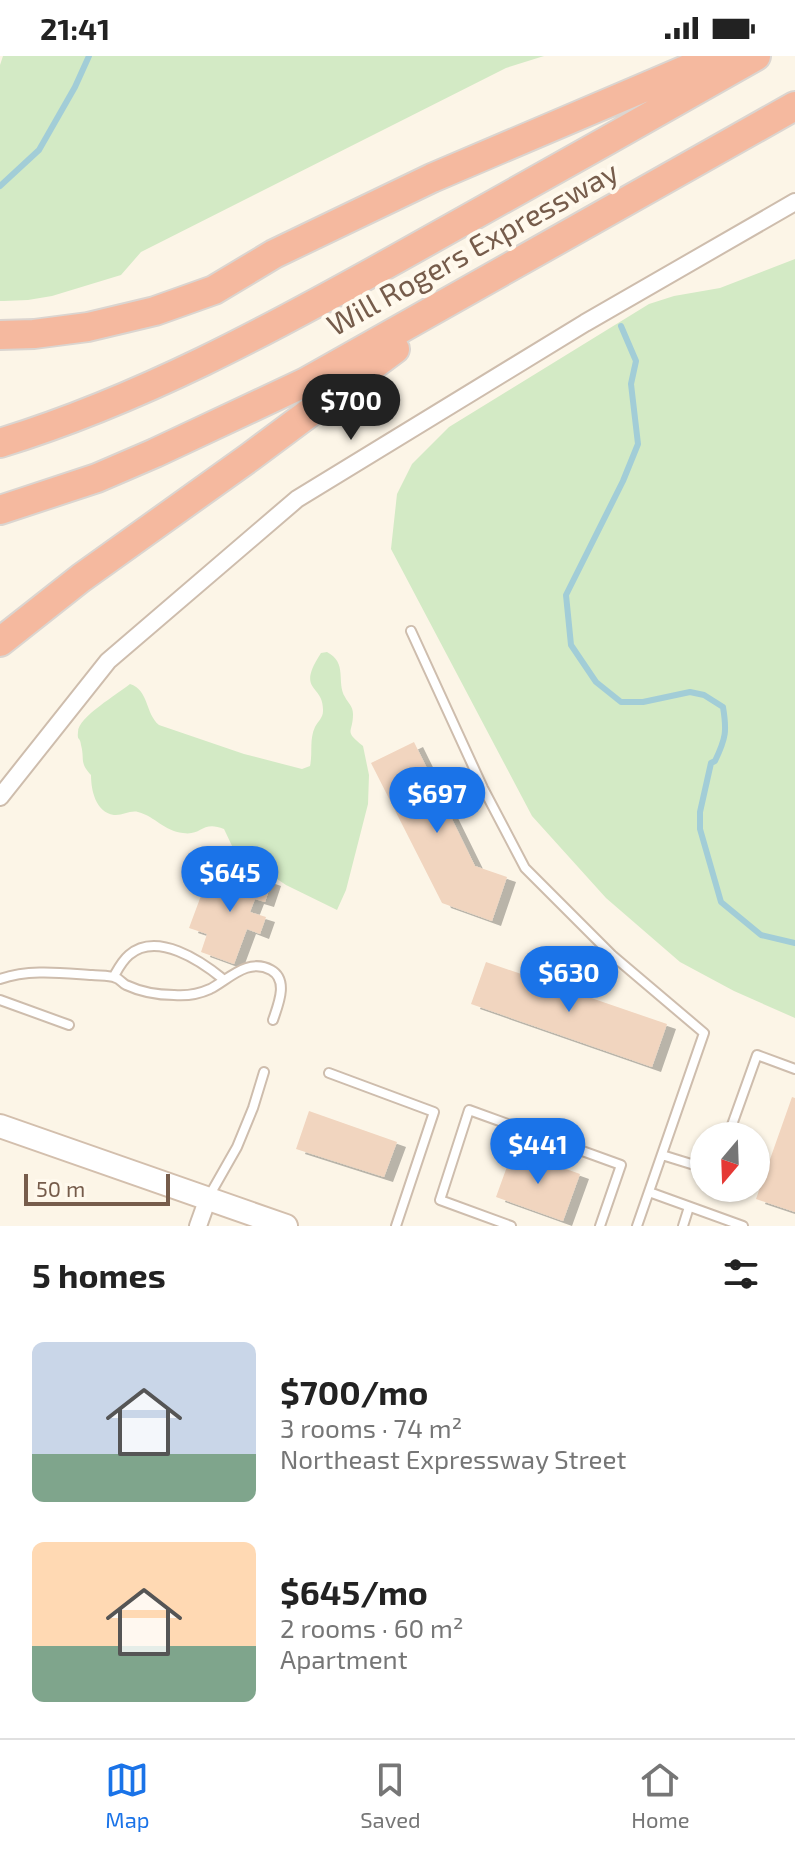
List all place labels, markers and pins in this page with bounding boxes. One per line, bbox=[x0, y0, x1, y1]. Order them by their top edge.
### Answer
pin: $700 bbox=[304, 374, 398, 442]
pin: $697 bbox=[390, 767, 484, 835]
pin: $645 bbox=[183, 846, 277, 914]
pin: $630 bbox=[522, 946, 616, 1014]
pin: $441 bbox=[491, 1118, 585, 1186]

